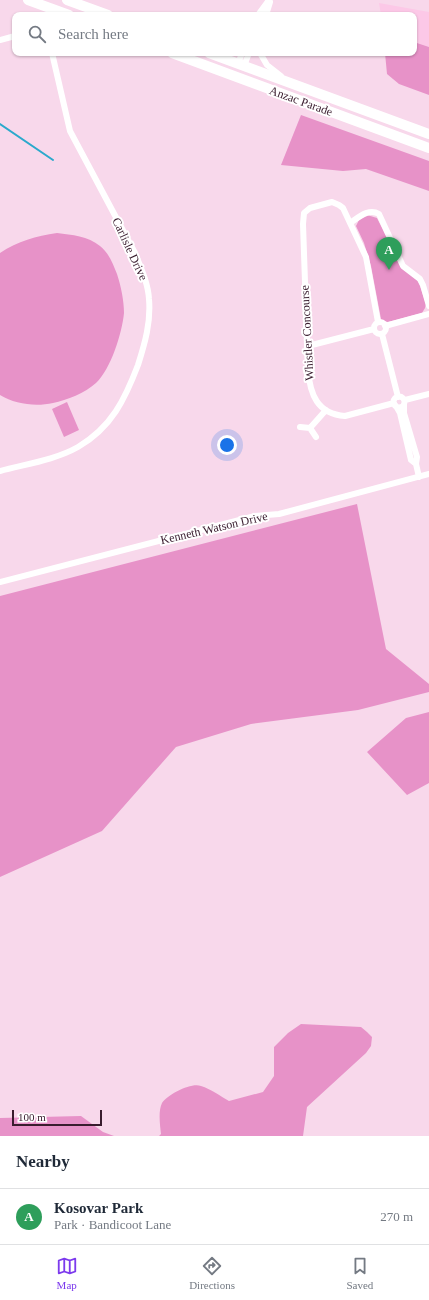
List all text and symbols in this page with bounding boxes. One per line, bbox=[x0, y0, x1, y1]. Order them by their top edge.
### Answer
search box bbox=[12, 12, 417, 56]
icon: search bbox=[26, 23, 48, 45]
text: Search here bbox=[58, 26, 128, 42]
street label: Anzac Parade bbox=[267, 83, 335, 119]
street label: Carlisle Drive bbox=[109, 215, 151, 283]
pin: A bbox=[376, 237, 402, 270]
street label: Whistler Concourse bbox=[298, 285, 316, 381]
your location bbox=[217, 435, 237, 455]
street label: Kenneth Watson Drive bbox=[159, 509, 269, 547]
scale bar bbox=[12, 1108, 102, 1127]
text: 100 m bbox=[18, 1111, 46, 1123]
text: Nearby bbox=[16, 1152, 70, 1171]
text: Kosovar Park bbox=[54, 1200, 143, 1216]
text: A bbox=[24, 1209, 34, 1224]
text: 270 m bbox=[380, 1209, 413, 1224]
text: Park · Bandicoot Lane bbox=[54, 1217, 171, 1232]
tab: Map bbox=[56, 1255, 78, 1291]
tab: Directions bbox=[189, 1255, 235, 1291]
tab: Saved bbox=[346, 1255, 373, 1291]

